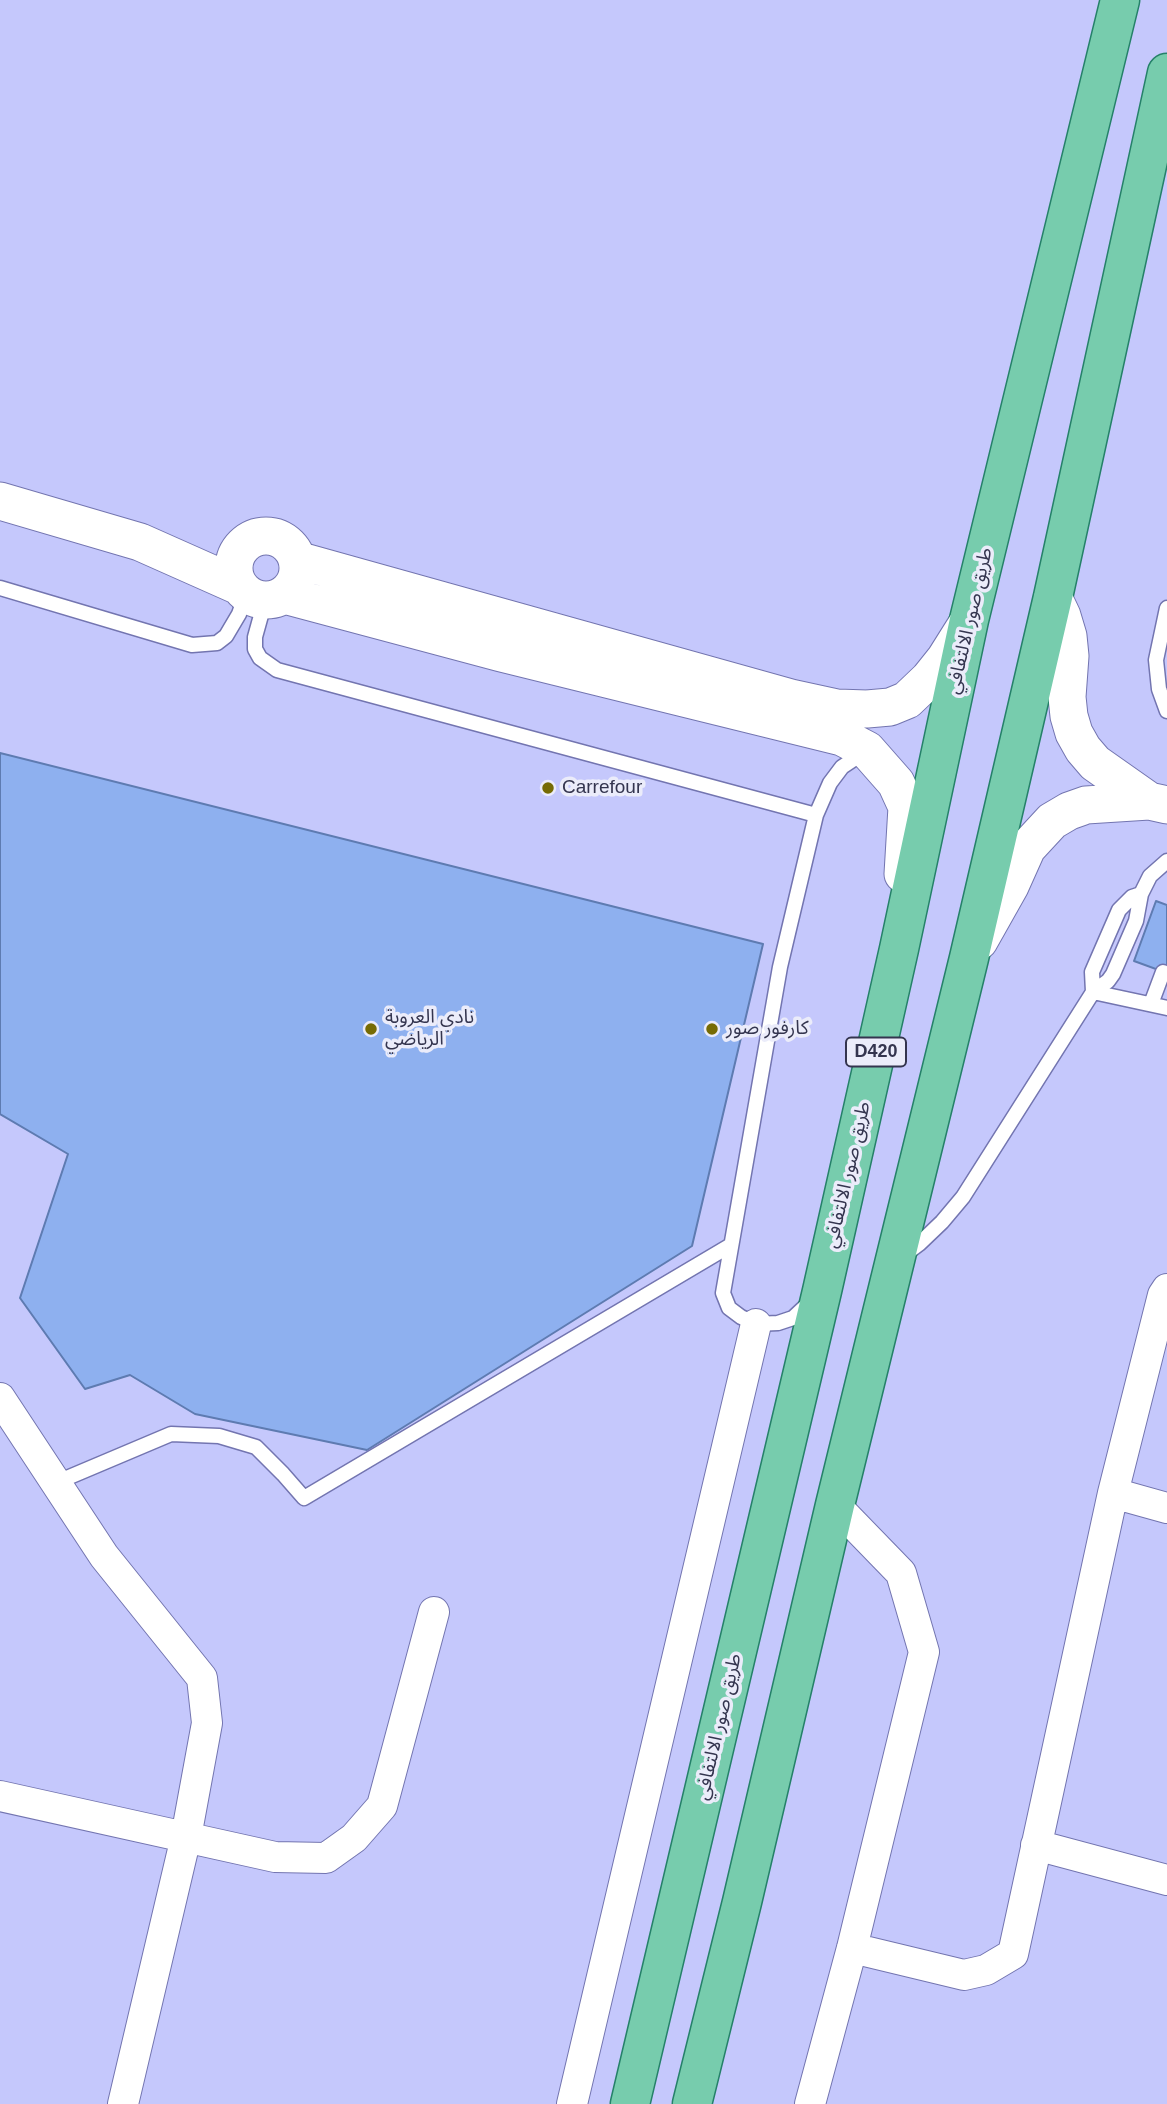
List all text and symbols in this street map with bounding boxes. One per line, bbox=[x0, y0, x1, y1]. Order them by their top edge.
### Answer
street label: طريق صور الالتفافي bbox=[942, 546, 998, 696]
place label: Carrefour bbox=[562, 777, 642, 799]
marker: Carrefour bbox=[540, 780, 556, 796]
place label: نادي العروبة الرياضي bbox=[385, 1007, 474, 1051]
place label: كارفور صور bbox=[726, 1018, 809, 1040]
marker: نادي العروبة الرياضي bbox=[363, 1021, 379, 1037]
marker: كارفور صور bbox=[704, 1021, 720, 1037]
road number: D420 bbox=[846, 1037, 906, 1066]
street label: طريق صور الالتفافي bbox=[820, 1100, 876, 1250]
street label: طريق صور الالتفافي bbox=[691, 1652, 747, 1802]

